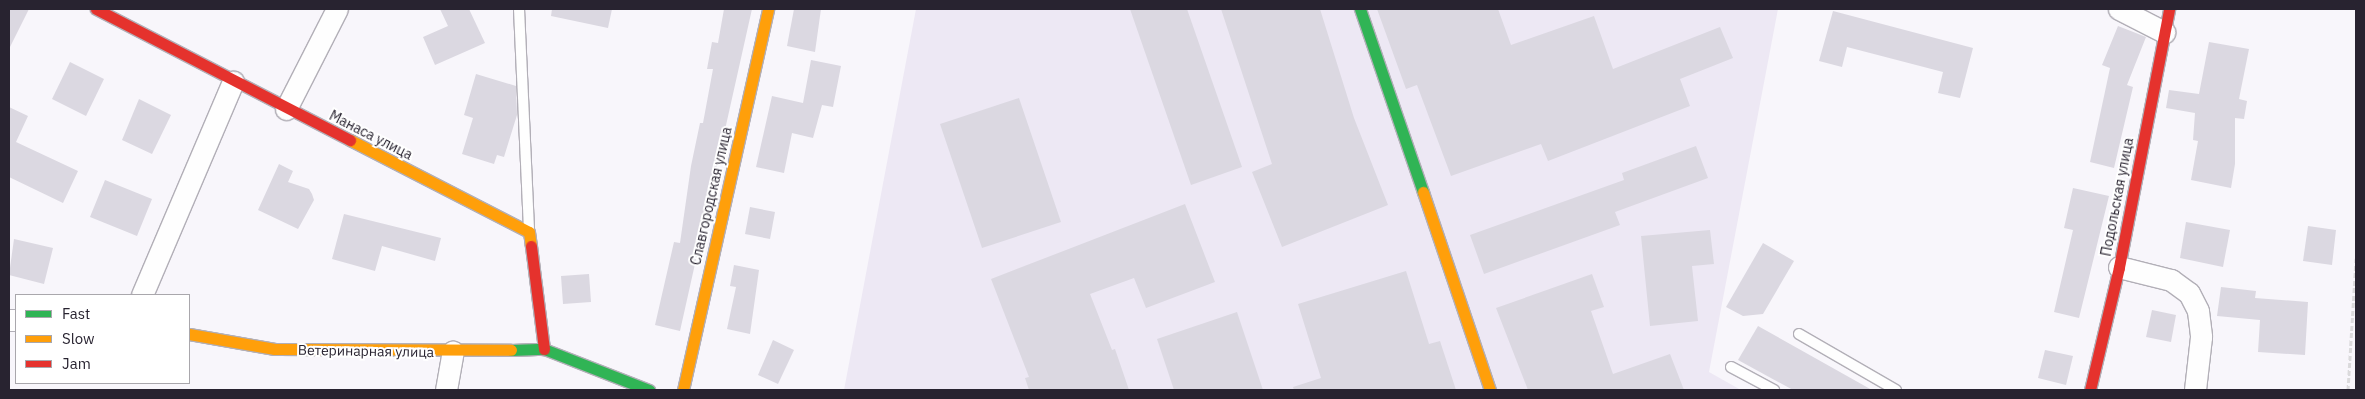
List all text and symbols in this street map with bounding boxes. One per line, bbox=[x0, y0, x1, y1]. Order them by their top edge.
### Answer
street label: Манаса улица bbox=[327, 107, 415, 163]
street label: Славгородская улица bbox=[687, 125, 735, 267]
street label: Подольская улица bbox=[2097, 136, 2137, 258]
legend bbox=[15, 294, 190, 384]
text: Fast bbox=[62, 304, 90, 323]
text: Slow bbox=[62, 329, 95, 348]
street label: Ветеринарная улица bbox=[298, 341, 434, 361]
text: Jam bbox=[62, 354, 91, 373]

